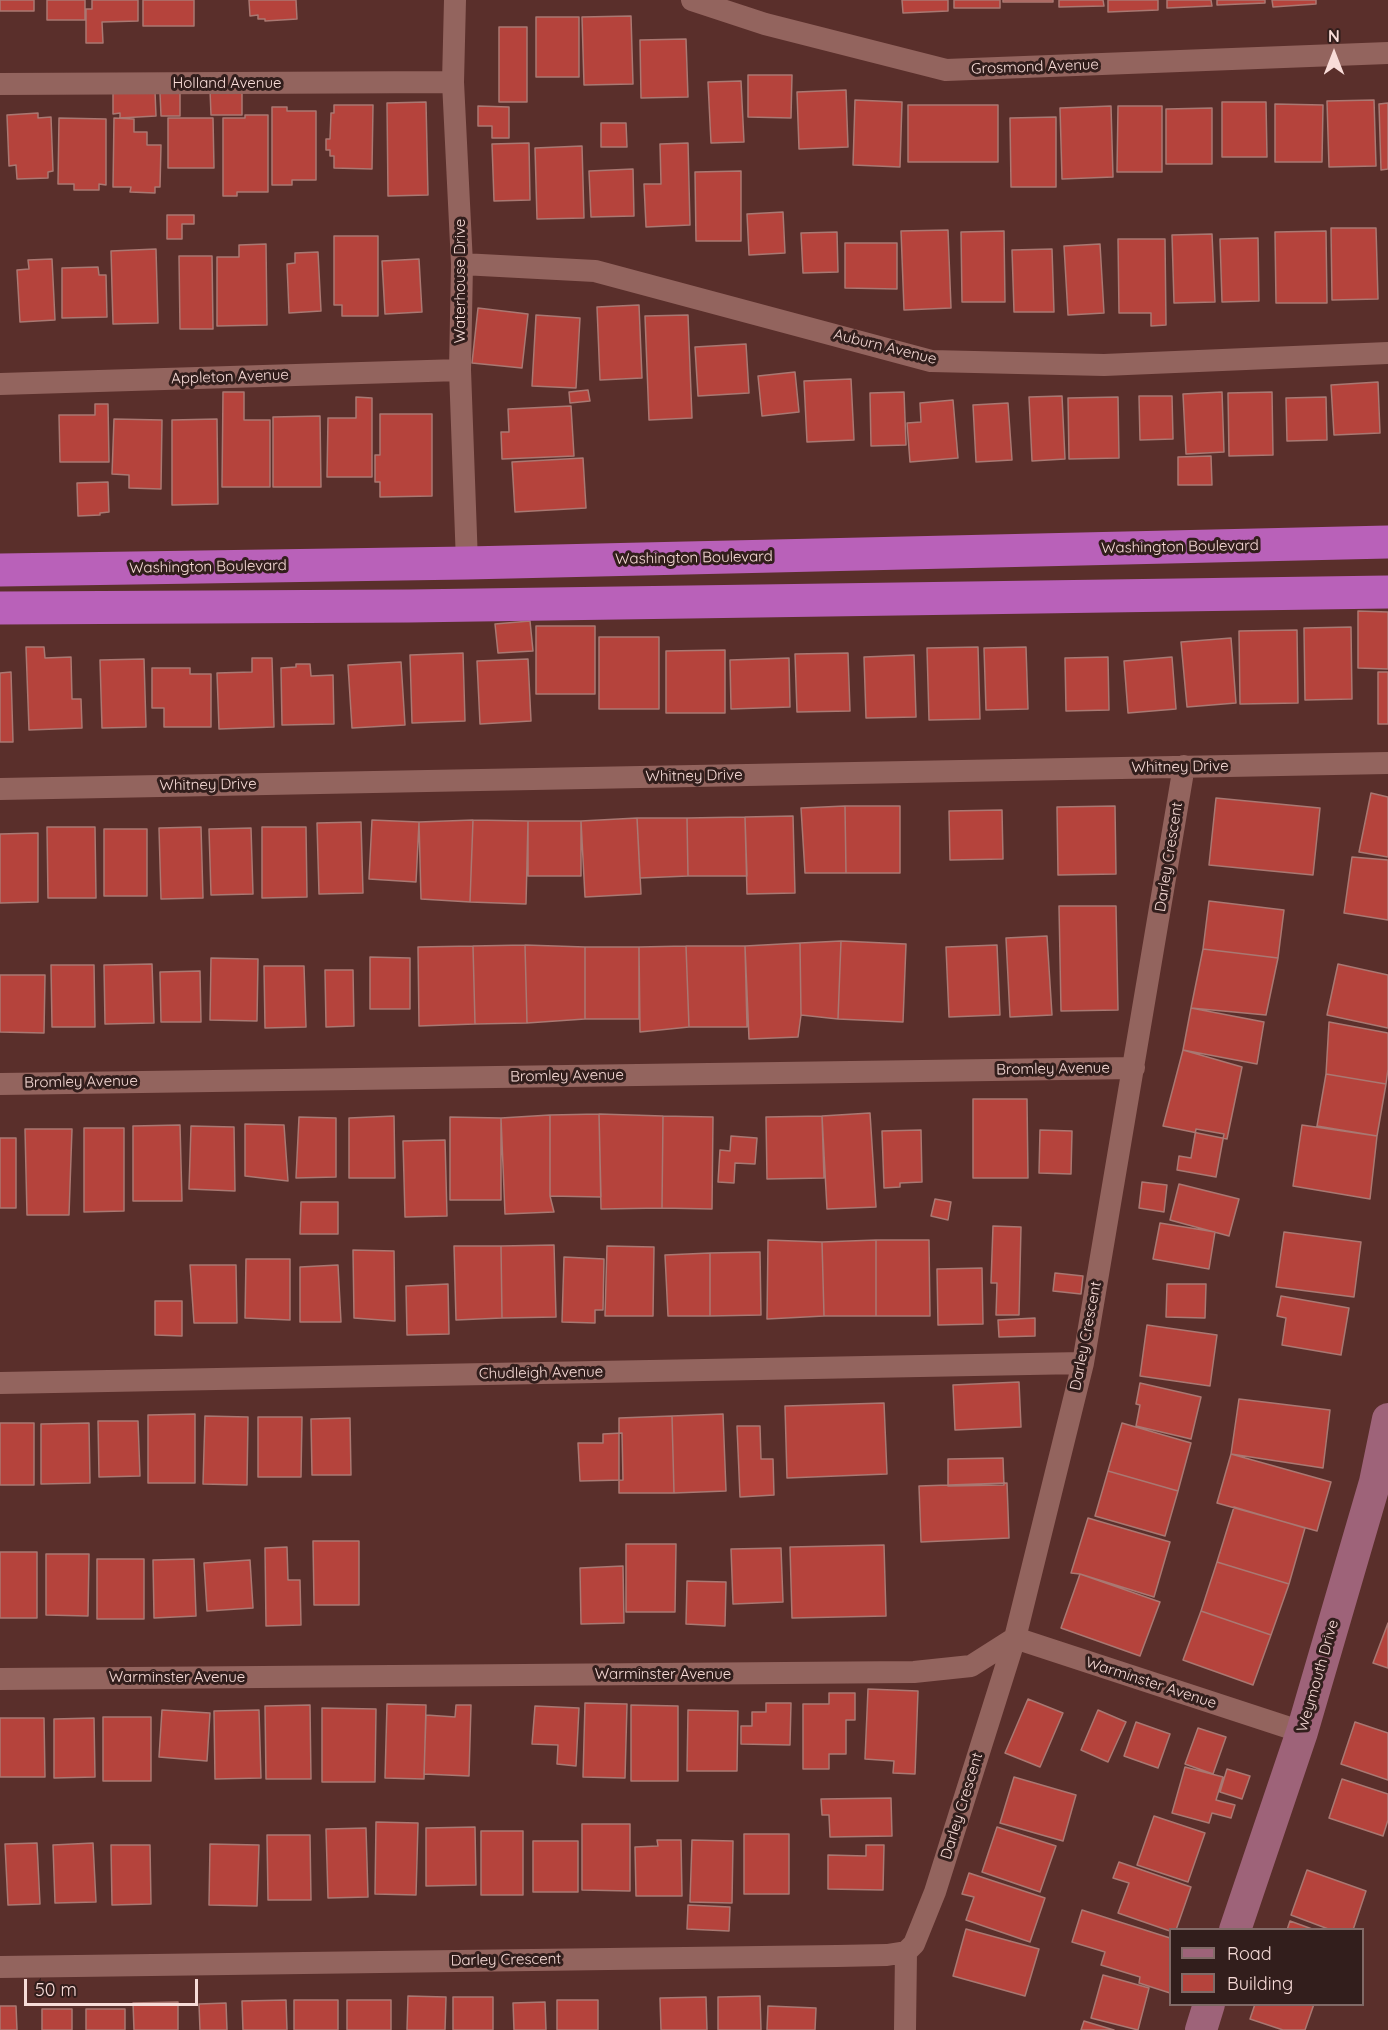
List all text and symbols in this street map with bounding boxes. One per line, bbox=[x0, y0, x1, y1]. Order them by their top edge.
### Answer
north arrow bbox=[1304, 24, 1364, 84]
text: N bbox=[1328, 26, 1340, 46]
street label: Grosmond Avenue bbox=[971, 56, 1099, 78]
street label: Holland Avenue bbox=[172, 74, 282, 92]
street label: Waterhouse Drive bbox=[451, 219, 469, 343]
street label: Auburn Avenue bbox=[832, 325, 938, 369]
street label: Appleton Avenue bbox=[171, 366, 289, 388]
street label: Washington Boulevard bbox=[1101, 537, 1259, 557]
street label: Washington Boulevard bbox=[615, 548, 773, 568]
street label: Washington Boulevard bbox=[129, 557, 287, 577]
street label: Whitney Drive bbox=[1131, 757, 1229, 777]
street label: Whitney Drive bbox=[645, 766, 743, 786]
street label: Whitney Drive bbox=[159, 775, 257, 795]
street label: Darley Crescent bbox=[1151, 801, 1187, 913]
street label: Bromley Avenue bbox=[996, 1059, 1110, 1079]
street label: Bromley Avenue bbox=[510, 1066, 624, 1086]
street label: Bromley Avenue bbox=[24, 1072, 138, 1092]
street label: Darley Crescent bbox=[1067, 1280, 1105, 1392]
street label: Chudleigh Avenue bbox=[479, 1363, 603, 1383]
street label: Weymouth Drive bbox=[1293, 1618, 1343, 1734]
street label: Warminster Avenue bbox=[1083, 1653, 1219, 1713]
street label: Warminster Avenue bbox=[595, 1665, 731, 1683]
street label: Warminster Avenue bbox=[109, 1668, 245, 1686]
street label: Darley Crescent bbox=[937, 1750, 987, 1862]
legend bbox=[1169, 1928, 1364, 2006]
text: Road bbox=[1227, 1942, 1272, 1965]
street label: Darley Crescent bbox=[450, 1950, 562, 1970]
scale bar bbox=[27, 1967, 201, 2005]
text: Building bbox=[1227, 1972, 1293, 1995]
text: 50 m bbox=[35, 1978, 77, 2001]

